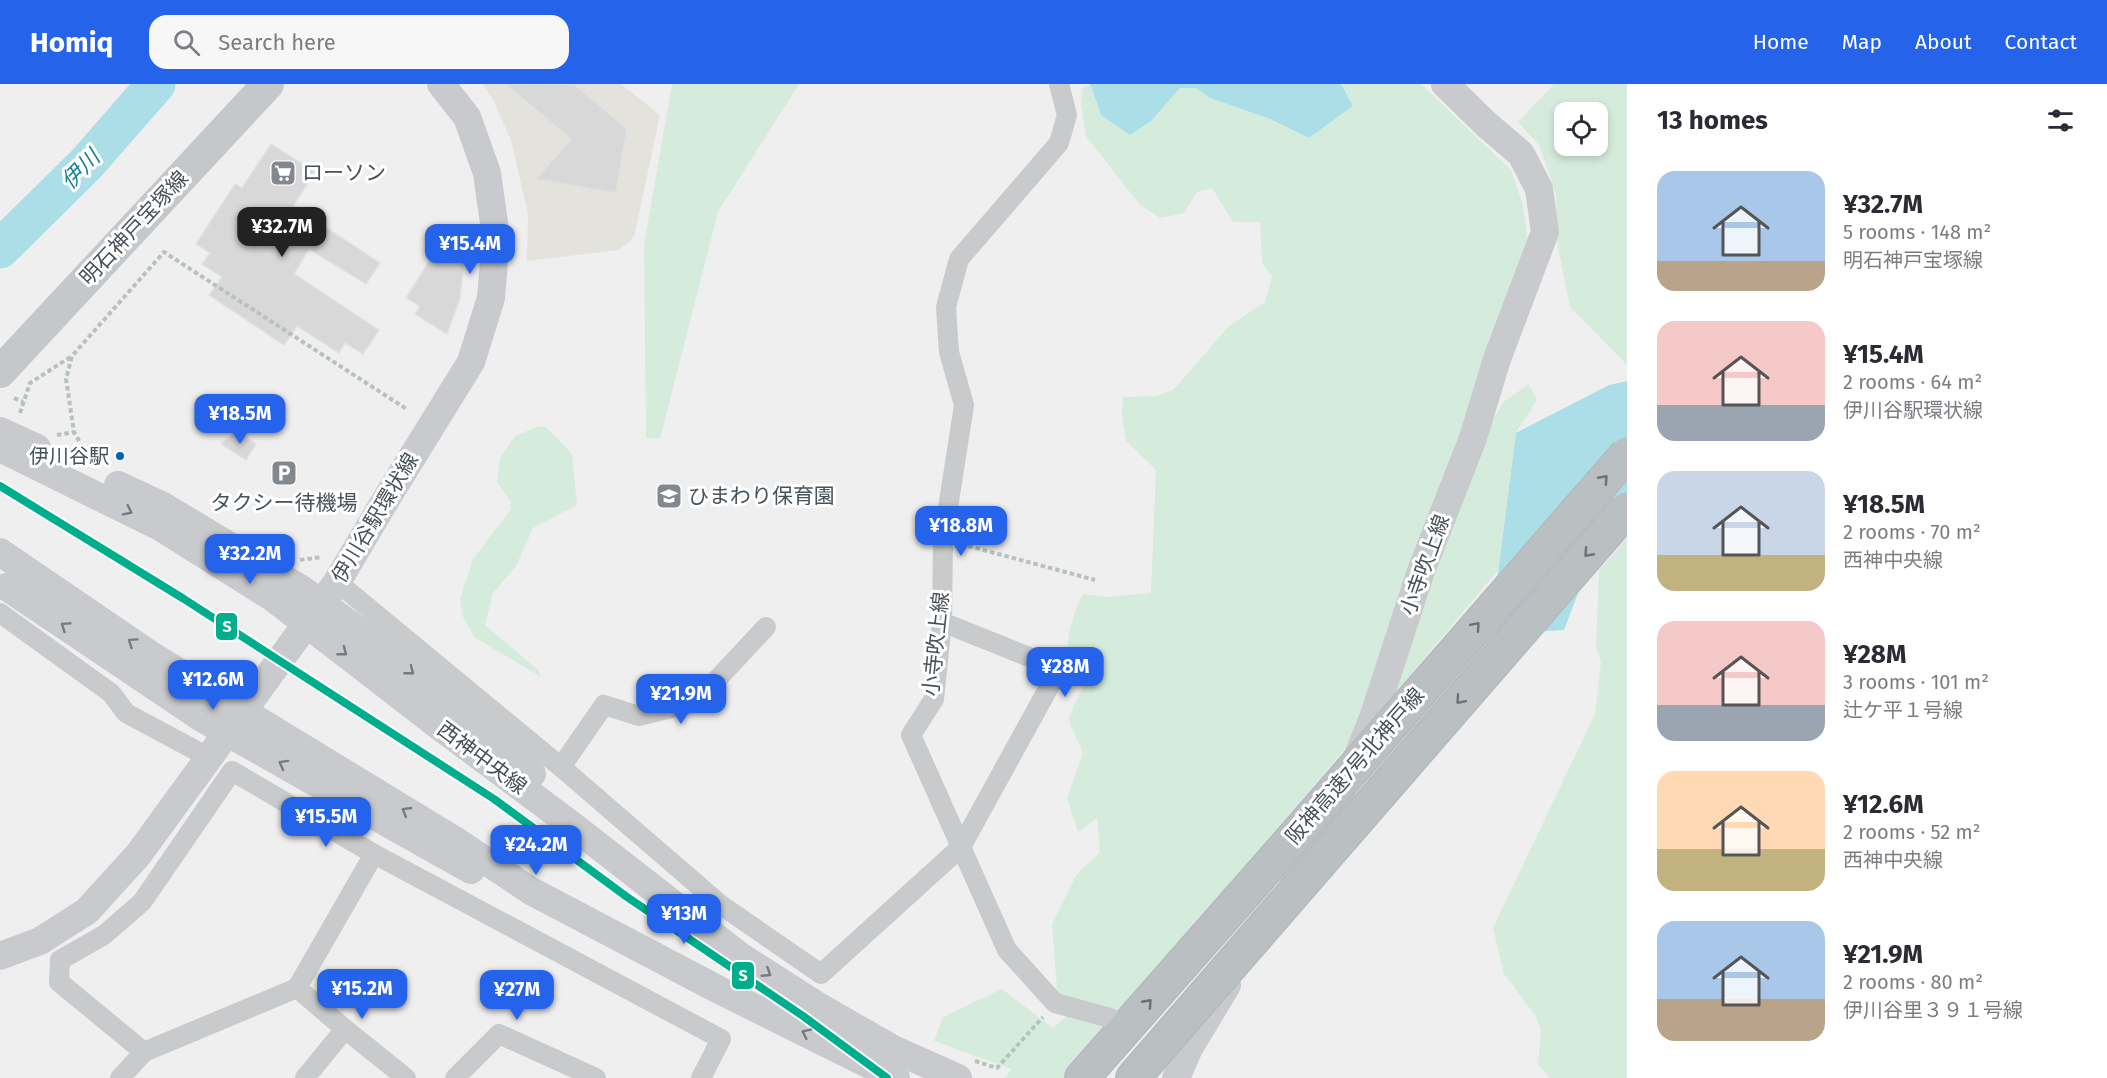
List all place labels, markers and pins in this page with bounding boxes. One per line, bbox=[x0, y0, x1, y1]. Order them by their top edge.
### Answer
supermarket icon: ローソン bbox=[268, 158, 298, 188]
place label: ローソン bbox=[302, 160, 386, 186]
pin: ¥32.7M bbox=[233, 207, 331, 258]
pin: ¥15.4M bbox=[421, 224, 519, 275]
pin: ¥18.5M bbox=[191, 394, 289, 445]
place label: 伊川谷駅 bbox=[29, 444, 109, 468]
marker: 伊川谷駅 bbox=[114, 450, 126, 462]
parking icon: タクシー待機場 bbox=[269, 458, 299, 488]
school or university icon: ひまわり保育園 bbox=[654, 481, 684, 511]
place label: ひまわり保育園 bbox=[688, 483, 835, 509]
place label: タクシー待機場 bbox=[211, 490, 358, 516]
pin: ¥18.8M bbox=[912, 506, 1010, 557]
pin: ¥32.2M bbox=[201, 534, 299, 585]
pin: ¥28M bbox=[1029, 647, 1101, 698]
pin: ¥12.6M bbox=[164, 660, 262, 711]
pin: ¥21.9M bbox=[632, 674, 730, 725]
pin: ¥15.5M bbox=[277, 797, 375, 848]
pin: ¥24.2M bbox=[487, 825, 585, 876]
pin: ¥13M bbox=[648, 894, 720, 945]
pin: ¥15.2M bbox=[313, 969, 411, 1020]
pin: ¥27M bbox=[481, 970, 553, 1021]

